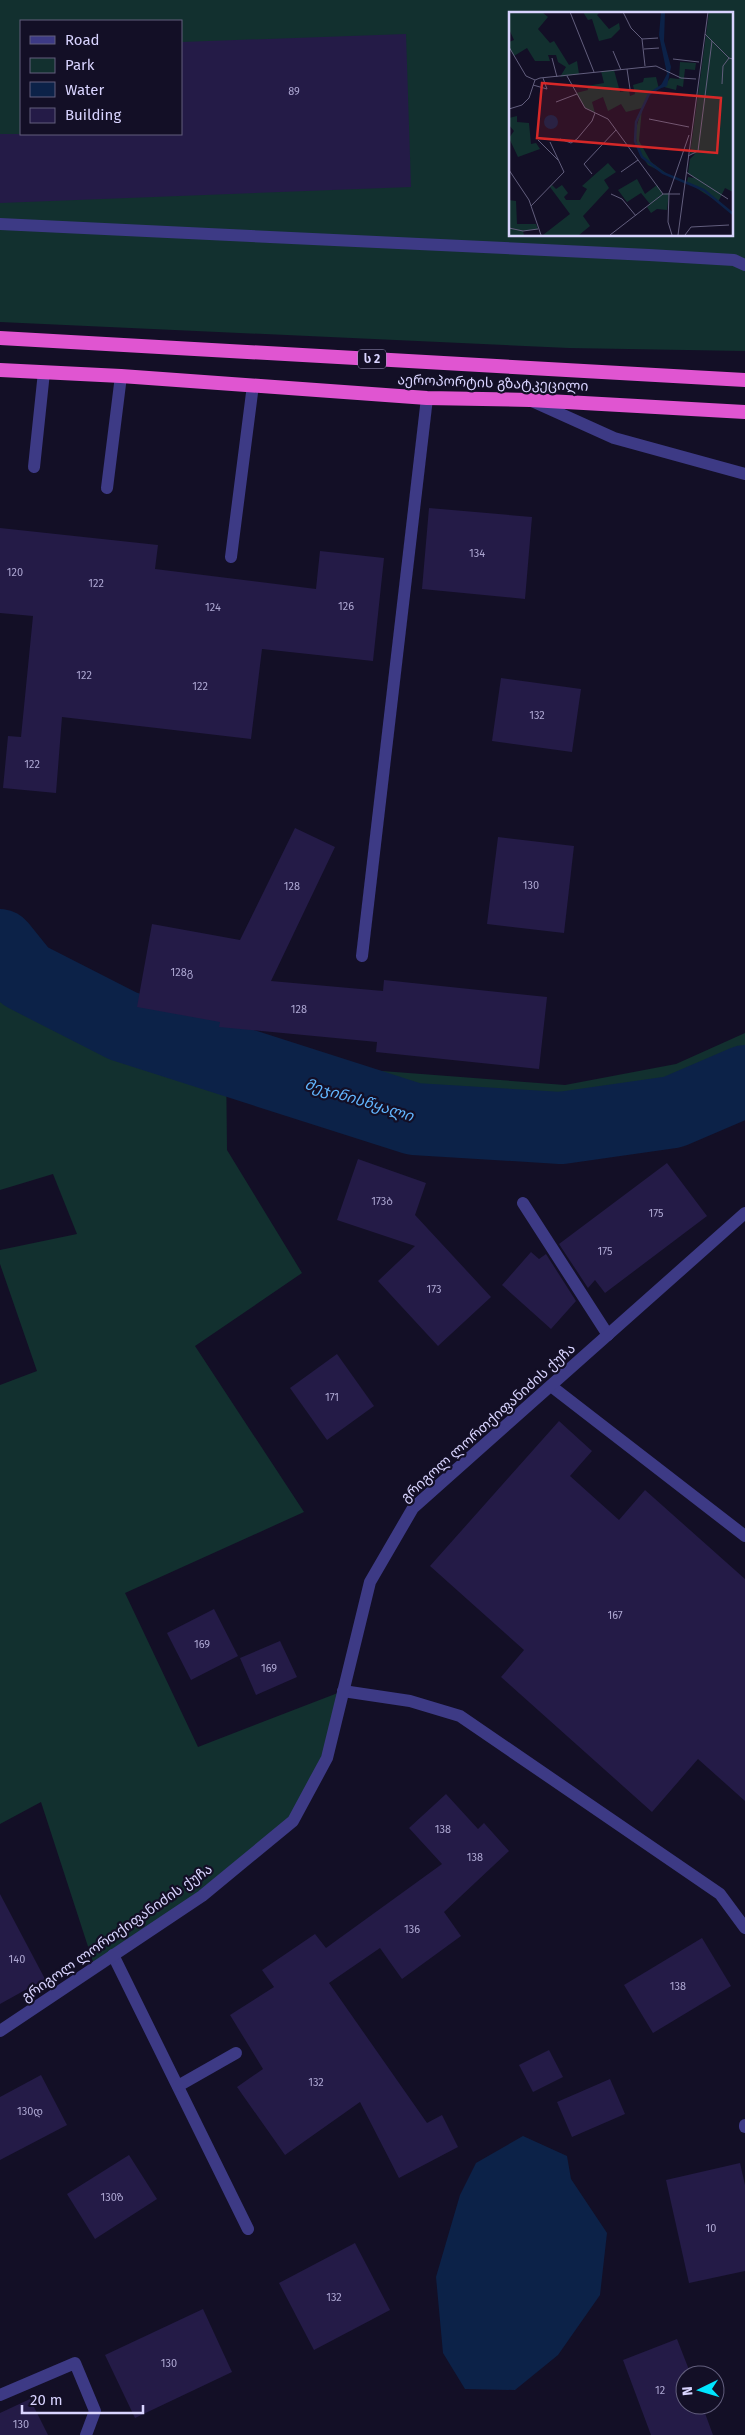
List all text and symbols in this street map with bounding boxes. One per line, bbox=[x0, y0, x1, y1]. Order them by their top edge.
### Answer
inset map bbox=[509, 12, 732, 236]
legend bbox=[20, 20, 182, 135]
text: Road bbox=[65, 31, 100, 49]
text: Park bbox=[65, 56, 95, 74]
text: Water bbox=[65, 81, 104, 99]
house number: 89 bbox=[288, 85, 300, 98]
text: Building bbox=[65, 106, 121, 124]
road number: ს 2 bbox=[358, 349, 386, 368]
street label: აეროპორტის გზატკეცილი bbox=[397, 371, 589, 395]
house number: 134 bbox=[469, 547, 485, 560]
house number: 120 bbox=[7, 566, 23, 579]
house number: 122 bbox=[88, 577, 104, 590]
house number: 126 bbox=[338, 600, 354, 613]
house number: 124 bbox=[205, 601, 221, 614]
house number: 122 bbox=[76, 669, 92, 682]
house number: 122 bbox=[192, 680, 208, 693]
house number: 132 bbox=[529, 709, 545, 722]
house number: 122 bbox=[24, 758, 40, 771]
house number: 130 bbox=[523, 879, 539, 892]
house number: 128 bbox=[284, 880, 300, 893]
house number: 128გ bbox=[171, 966, 193, 979]
house number: 128 bbox=[291, 1003, 307, 1016]
water label: მეჯინისწყალი bbox=[302, 1075, 417, 1125]
house number: 173ბ bbox=[371, 1195, 393, 1208]
house number: 175 bbox=[649, 1207, 664, 1220]
house number: 175 bbox=[598, 1245, 613, 1258]
house number: 173 bbox=[426, 1283, 442, 1296]
street label: გრიგოლ ლორთქიფანიძის ქუჩა bbox=[397, 1340, 579, 1506]
house number: 171 bbox=[325, 1391, 339, 1404]
house number: 167 bbox=[607, 1609, 623, 1622]
house number: 169 bbox=[194, 1638, 210, 1651]
house number: 169 bbox=[261, 1662, 277, 1675]
house number: 138 bbox=[435, 1823, 451, 1836]
house number: 138 bbox=[467, 1851, 483, 1864]
street label: გრიგოლ ლორთქიფანიძის ქუჩა bbox=[18, 1860, 216, 2006]
house number: 136 bbox=[404, 1923, 420, 1936]
house number: 140 bbox=[9, 1953, 25, 1966]
house number: 138 bbox=[670, 1980, 686, 1993]
house number: 132 bbox=[308, 2076, 324, 2089]
house number: 130დ bbox=[17, 2105, 43, 2118]
house number: 130ზ bbox=[100, 2191, 124, 2204]
house number: 10 bbox=[706, 2222, 716, 2235]
house number: 132 bbox=[326, 2291, 342, 2304]
house number: 130 bbox=[161, 2357, 177, 2370]
north arrow bbox=[675, 2365, 725, 2415]
scale bar bbox=[22, 2382, 144, 2414]
house number: 12 bbox=[655, 2384, 665, 2397]
text: N bbox=[679, 2386, 696, 2396]
text: 20 m bbox=[30, 2391, 63, 2409]
house number: 130 bbox=[13, 2418, 29, 2431]

